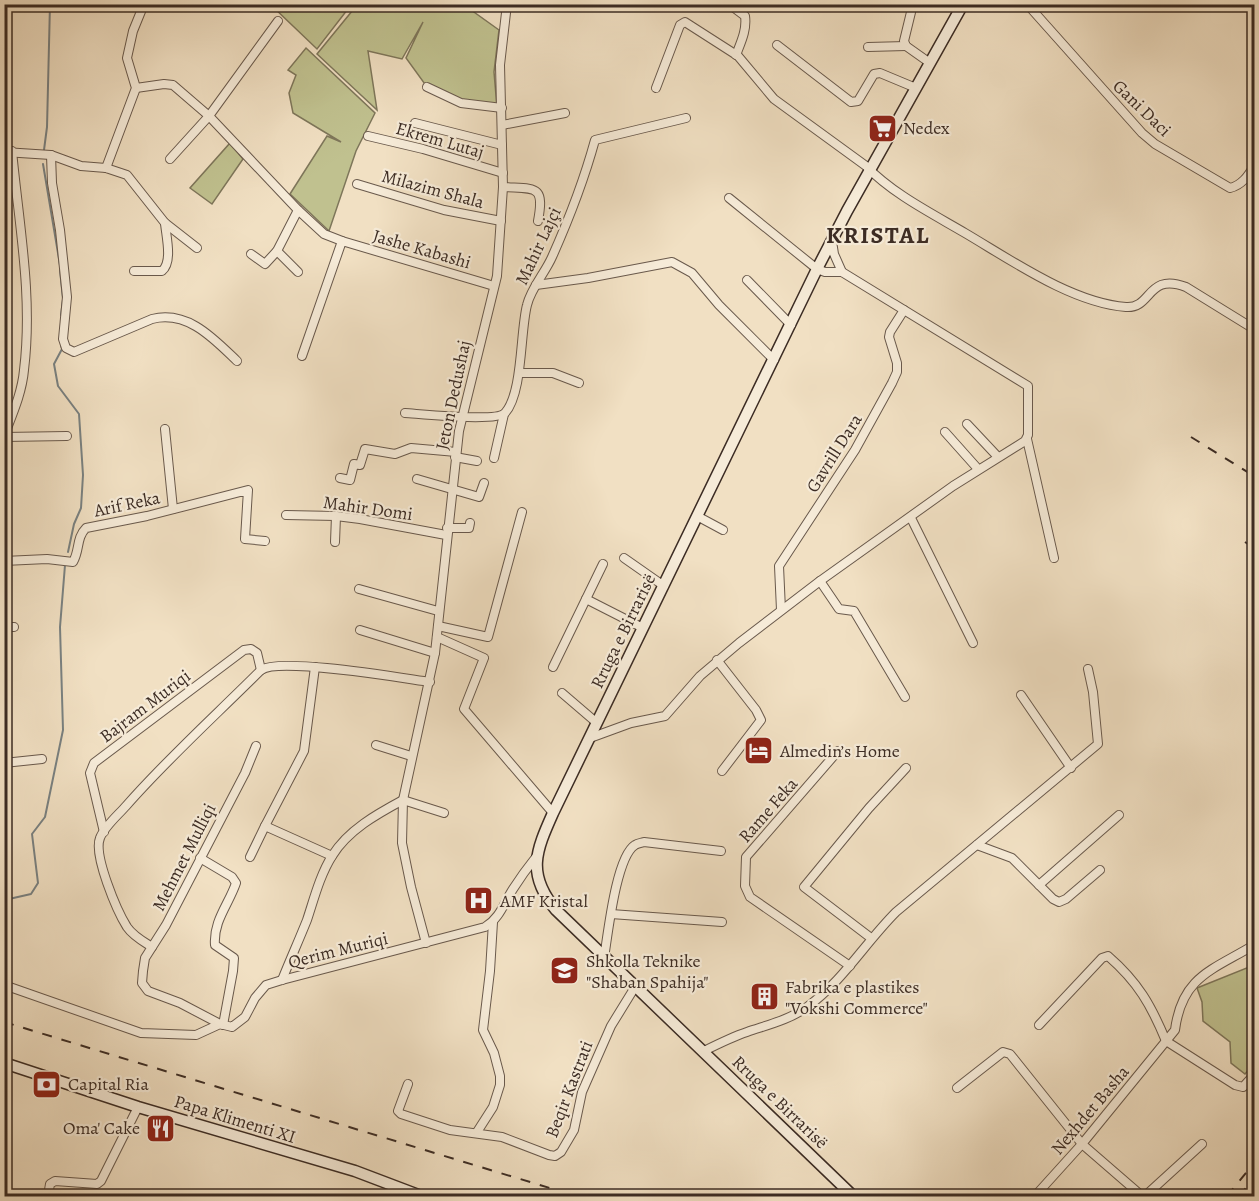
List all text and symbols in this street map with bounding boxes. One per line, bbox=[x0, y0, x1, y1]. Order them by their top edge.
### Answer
street label: Gani Daci bbox=[1108, 74, 1176, 142]
supermarket icon: Nedex bbox=[866, 112, 898, 144]
street label: Ekrem Lutaj bbox=[393, 116, 487, 164]
place label: Nedex bbox=[903, 116, 950, 140]
street label: Milazim Shala bbox=[379, 164, 487, 214]
street label: Mahir Lajçi bbox=[510, 203, 566, 289]
district label: KRISTAL bbox=[826, 219, 930, 251]
street label: Jashe Kabashi bbox=[370, 224, 474, 274]
street label: Jeton Dedushaj bbox=[430, 338, 476, 452]
street label: Gavrill Dara bbox=[800, 409, 868, 497]
street label: Arif Reka bbox=[91, 485, 163, 523]
street label: Mahir Domi bbox=[322, 490, 414, 526]
street label: Rruga e Birrarisë bbox=[585, 570, 661, 692]
street label: Bajram Muriqi bbox=[95, 664, 195, 748]
hotel icon: Almedin’s Home bbox=[743, 735, 775, 767]
place label: Almedin’s Home bbox=[779, 739, 900, 763]
street label: Rame Feka bbox=[733, 772, 803, 848]
street label: Mehmet Mulliqi bbox=[147, 799, 221, 915]
hospital icon: AMF Kristal bbox=[463, 885, 495, 917]
place label: AMF Kristal bbox=[499, 889, 588, 913]
street label: Qerim Muriqi bbox=[286, 926, 390, 974]
place label: Shkolla Teknike "Shaban Spahija" bbox=[586, 949, 709, 994]
school or university icon: Shkolla Teknike "Shaban Spahija" bbox=[549, 955, 581, 987]
place label: Fabrika e plastikes "Vokshi Commerce" bbox=[785, 975, 928, 1020]
building icon: Fabrika e plastikes "Vokshi Commerce" bbox=[748, 981, 780, 1013]
street label: Beqir Kastrati bbox=[539, 1037, 599, 1141]
street label: Rruga e Birrarisë bbox=[727, 1050, 833, 1154]
street label: Nexhdet Basha bbox=[1045, 1060, 1135, 1160]
bank icon: Capital Ria bbox=[31, 1068, 63, 1100]
place label: Capital Ria bbox=[68, 1072, 149, 1096]
street label: Papa Klimenti XI bbox=[171, 1089, 299, 1149]
restaurant icon: Oma' Cake bbox=[145, 1112, 177, 1144]
place label: Oma' Cake bbox=[63, 1116, 140, 1140]

